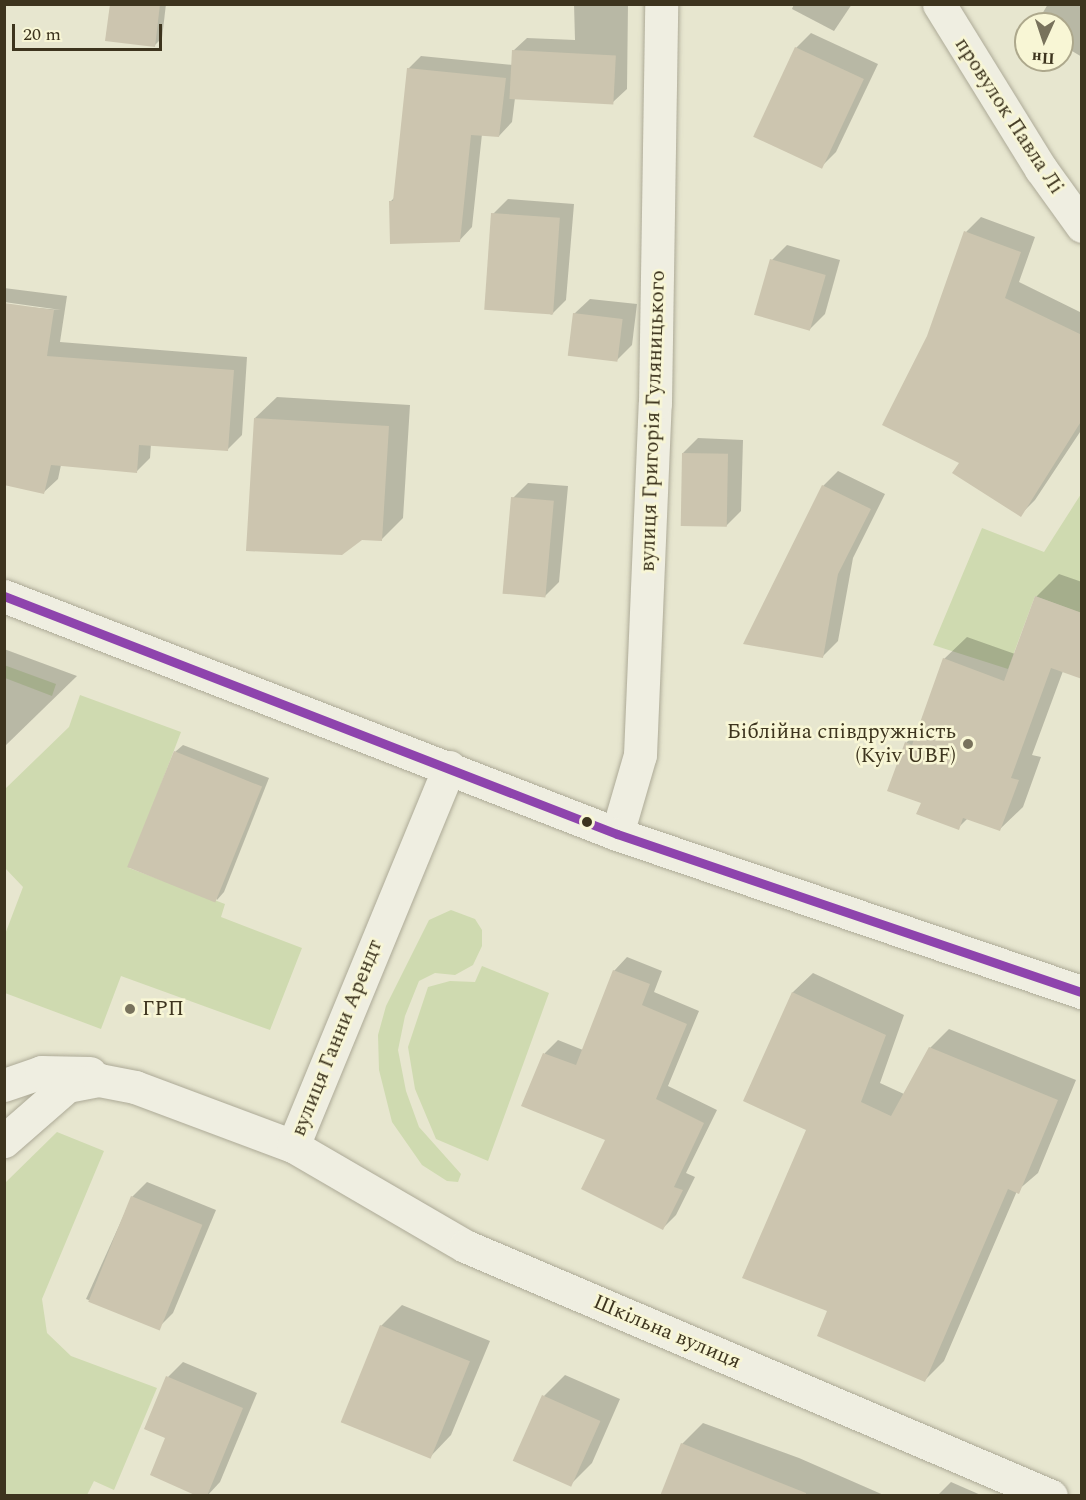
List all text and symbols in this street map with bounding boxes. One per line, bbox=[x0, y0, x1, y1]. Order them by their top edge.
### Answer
scale bar bbox=[15, 12, 165, 50]
north arrow bbox=[1014, 12, 1074, 72]
text: 20 m bbox=[23, 21, 61, 48]
street label: провулок Павла Лі bbox=[949, 33, 1069, 199]
text: Пн bbox=[1031, 45, 1055, 71]
street label: вулиця Григорія Гуляницького bbox=[635, 270, 671, 572]
place label: Біблійна співдружність (Kyiv UBF) bbox=[727, 719, 956, 769]
marker: Біблійна співдружність (Kyiv UBF) bbox=[961, 737, 975, 751]
unlabelled marker bbox=[581, 816, 593, 828]
street label: вулиця Ганни Арендт bbox=[286, 936, 388, 1140]
place label: ГРП bbox=[142, 996, 184, 1022]
marker: ГРП bbox=[123, 1002, 137, 1016]
street label: Шкільна вулиця bbox=[589, 1290, 745, 1374]

